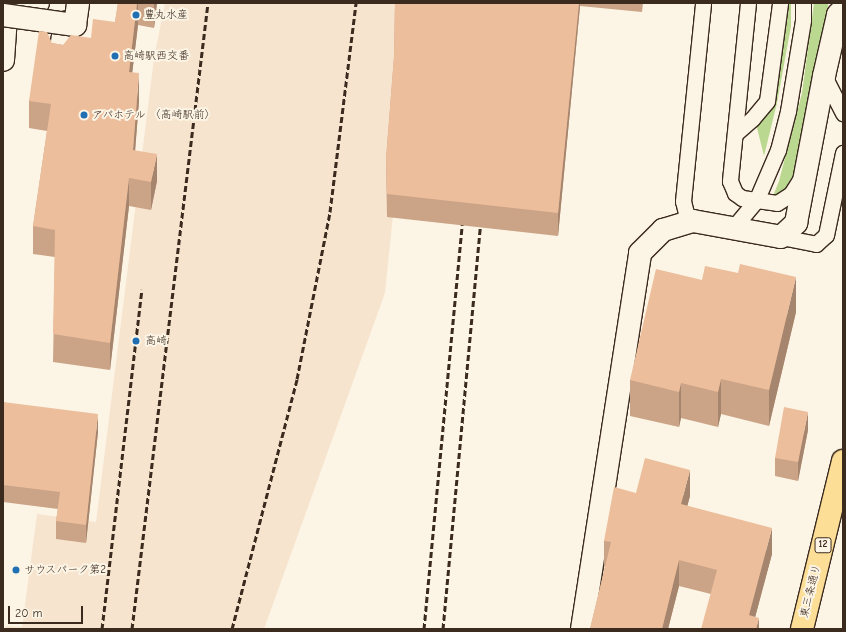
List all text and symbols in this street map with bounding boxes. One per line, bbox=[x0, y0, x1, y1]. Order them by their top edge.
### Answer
place label: 豊丸水産 bbox=[144, 8, 188, 22]
marker: 豊丸水産 bbox=[131, 10, 141, 20]
place label: 高崎駅西交番 bbox=[123, 49, 189, 63]
marker: 高崎駅西交番 bbox=[110, 51, 120, 61]
place label: アパホテル 〈高崎駅前〉 bbox=[92, 108, 217, 122]
marker: アパホテル 〈高崎駅前〉 bbox=[79, 110, 89, 120]
place label: 高崎 bbox=[145, 334, 167, 348]
marker: 高崎 bbox=[130, 335, 142, 347]
road number: 12 bbox=[814, 537, 832, 553]
place label: サウスパーク第2 bbox=[24, 563, 107, 577]
street label: 東三条通り bbox=[798, 563, 824, 619]
marker: サウスパーク第2 bbox=[11, 565, 21, 575]
scale bar bbox=[10, 598, 85, 624]
text: 20 m bbox=[15, 606, 43, 620]

